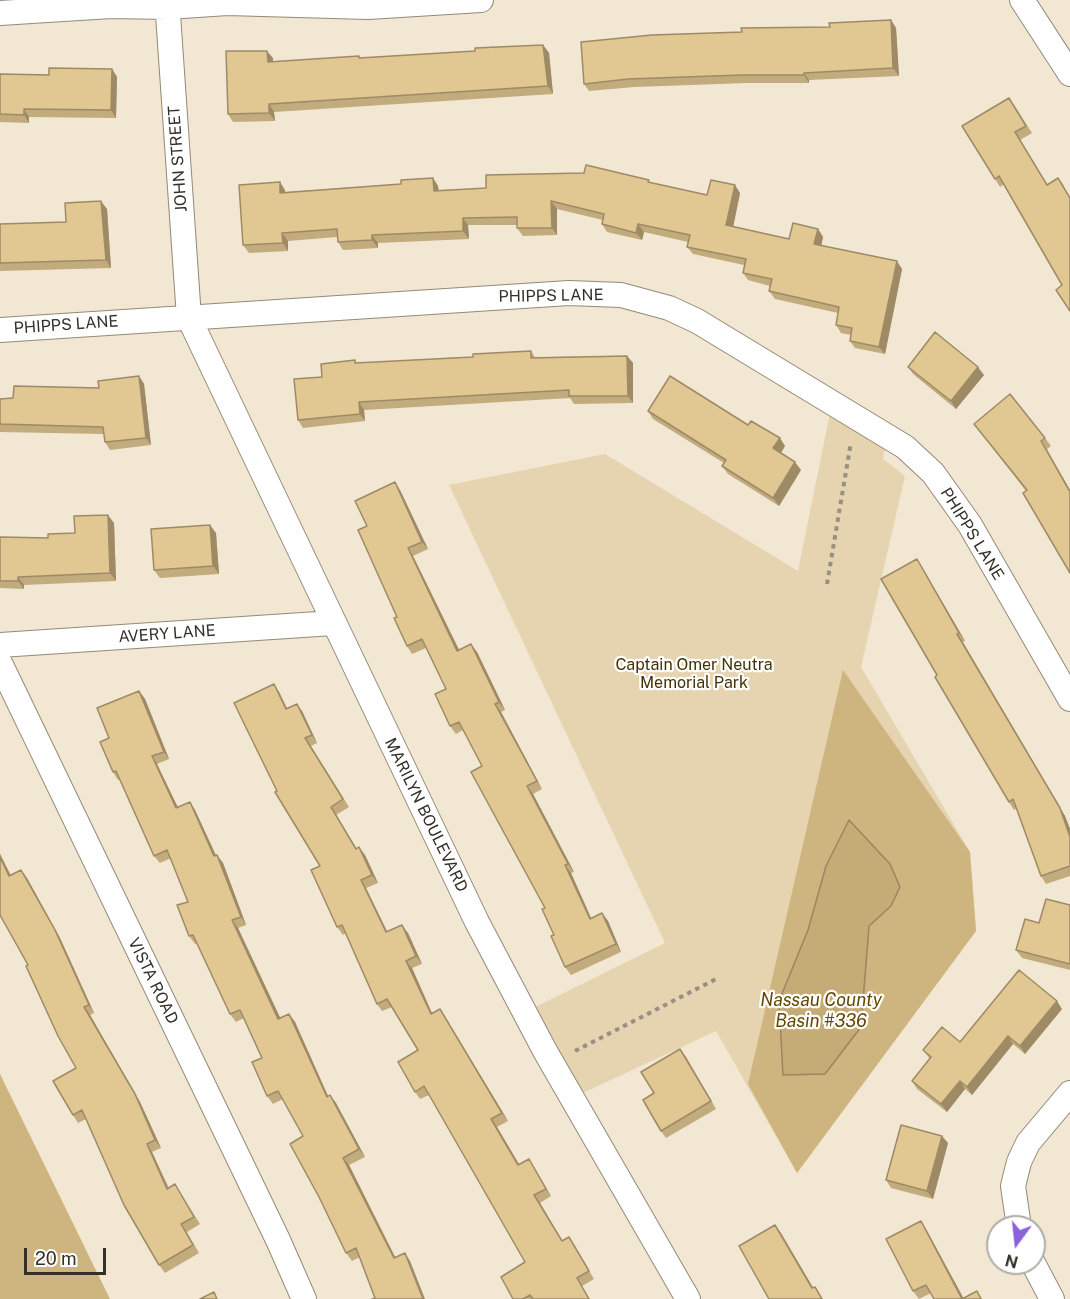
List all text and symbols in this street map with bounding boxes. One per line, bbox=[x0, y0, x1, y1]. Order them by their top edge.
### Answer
street label: JOHN STREET bbox=[165, 105, 191, 213]
street label: PHIPPS LANE bbox=[498, 285, 604, 307]
street label: PHIPPS LANE bbox=[13, 312, 119, 338]
street label: PHIPPS LANE bbox=[936, 484, 1008, 584]
street label: AVERY LANE bbox=[118, 621, 216, 647]
park label: Captain Omer Neutra Memorial Park bbox=[615, 655, 773, 693]
street label: MARILYN BOULEVARD bbox=[380, 735, 472, 895]
street label: VISTA ROAD bbox=[124, 935, 182, 1027]
water label: Nassau County Basin #336 bbox=[760, 989, 882, 1032]
north arrow bbox=[986, 1215, 1046, 1275]
scale bar bbox=[27, 1236, 110, 1274]
text: 20 m bbox=[35, 1248, 77, 1269]
text: N bbox=[1003, 1250, 1020, 1272]

